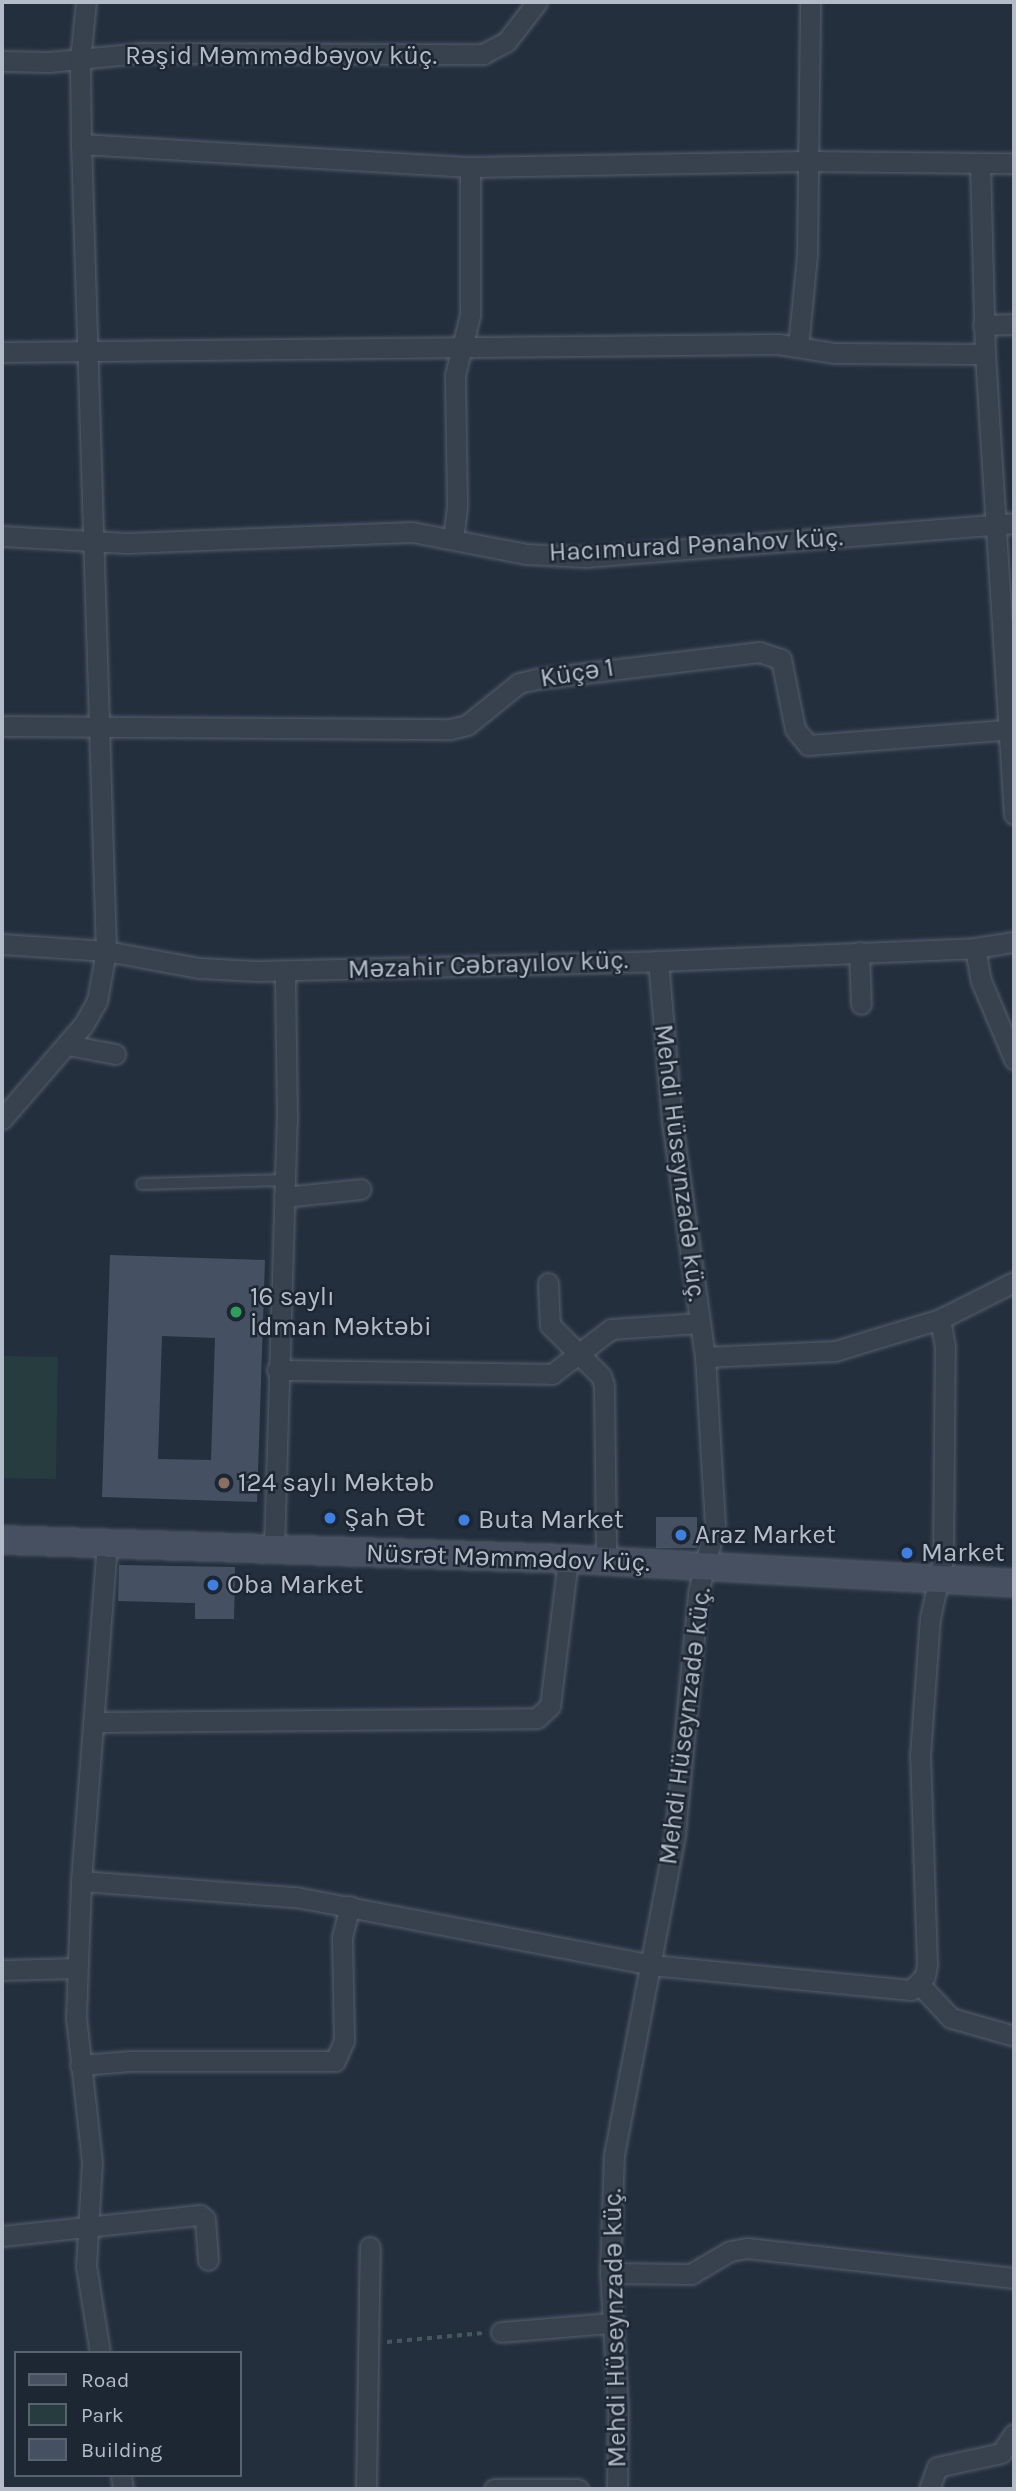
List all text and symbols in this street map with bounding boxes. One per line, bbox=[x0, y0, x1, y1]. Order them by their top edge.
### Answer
street label: Rəşid Məmmədbəyov küç. bbox=[125, 40, 437, 72]
street label: Hacımurad Pənahov küç. bbox=[548, 522, 844, 568]
street label: Küçə 1 bbox=[538, 652, 616, 694]
street label: Məzahir Cəbrayılov küç. bbox=[347, 945, 629, 985]
street label: Mehdi Hüseynzadə küç. bbox=[647, 1022, 713, 1304]
place label: 16 saylı İdman Məktəbi bbox=[250, 1281, 432, 1342]
marker: 16 saylı İdman Məktəbi bbox=[228, 1304, 244, 1320]
place label: 124 saylı Məktəb bbox=[238, 1467, 434, 1499]
marker: 124 saylı Məktəb bbox=[216, 1475, 232, 1491]
place label: Şah Ət bbox=[344, 1502, 425, 1534]
place label: Buta Market bbox=[478, 1504, 624, 1536]
marker: Şah Ət bbox=[322, 1510, 338, 1526]
marker: Buta Market bbox=[456, 1512, 472, 1528]
place label: Araz Market bbox=[695, 1519, 836, 1551]
marker: Araz Market bbox=[673, 1527, 689, 1543]
street label: Nüsrət Məmmədov küç. bbox=[366, 1537, 650, 1579]
place label: Market bbox=[921, 1537, 1005, 1569]
marker: Market bbox=[899, 1545, 915, 1561]
place label: Oba Market bbox=[227, 1569, 363, 1601]
marker: Oba Market bbox=[205, 1577, 221, 1593]
street label: Mehdi Hüseynzadə küç. bbox=[652, 1585, 718, 1867]
street label: Mehdi Hüseynzadə küç. bbox=[597, 2188, 633, 2468]
legend bbox=[14, 2351, 242, 2477]
text: Road bbox=[81, 2368, 129, 2392]
text: Park bbox=[81, 2403, 124, 2427]
text: Building bbox=[81, 2438, 162, 2462]

